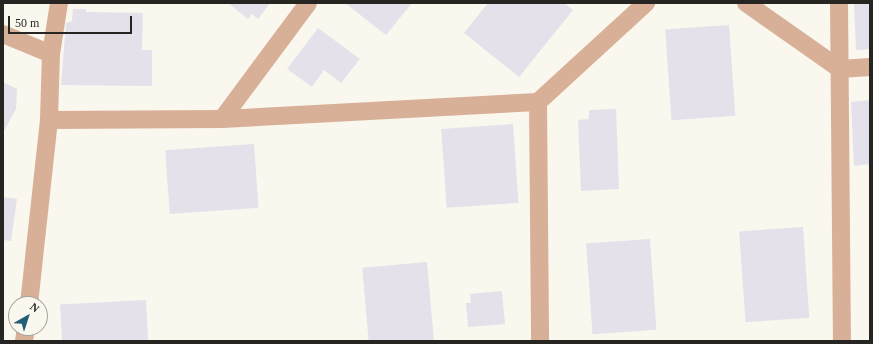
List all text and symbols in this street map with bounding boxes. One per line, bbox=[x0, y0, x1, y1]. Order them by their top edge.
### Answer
scale bar bbox=[10, 8, 134, 34]
text: 50 m bbox=[15, 16, 39, 30]
north arrow bbox=[8, 296, 48, 336]
text: N bbox=[28, 300, 42, 315]

